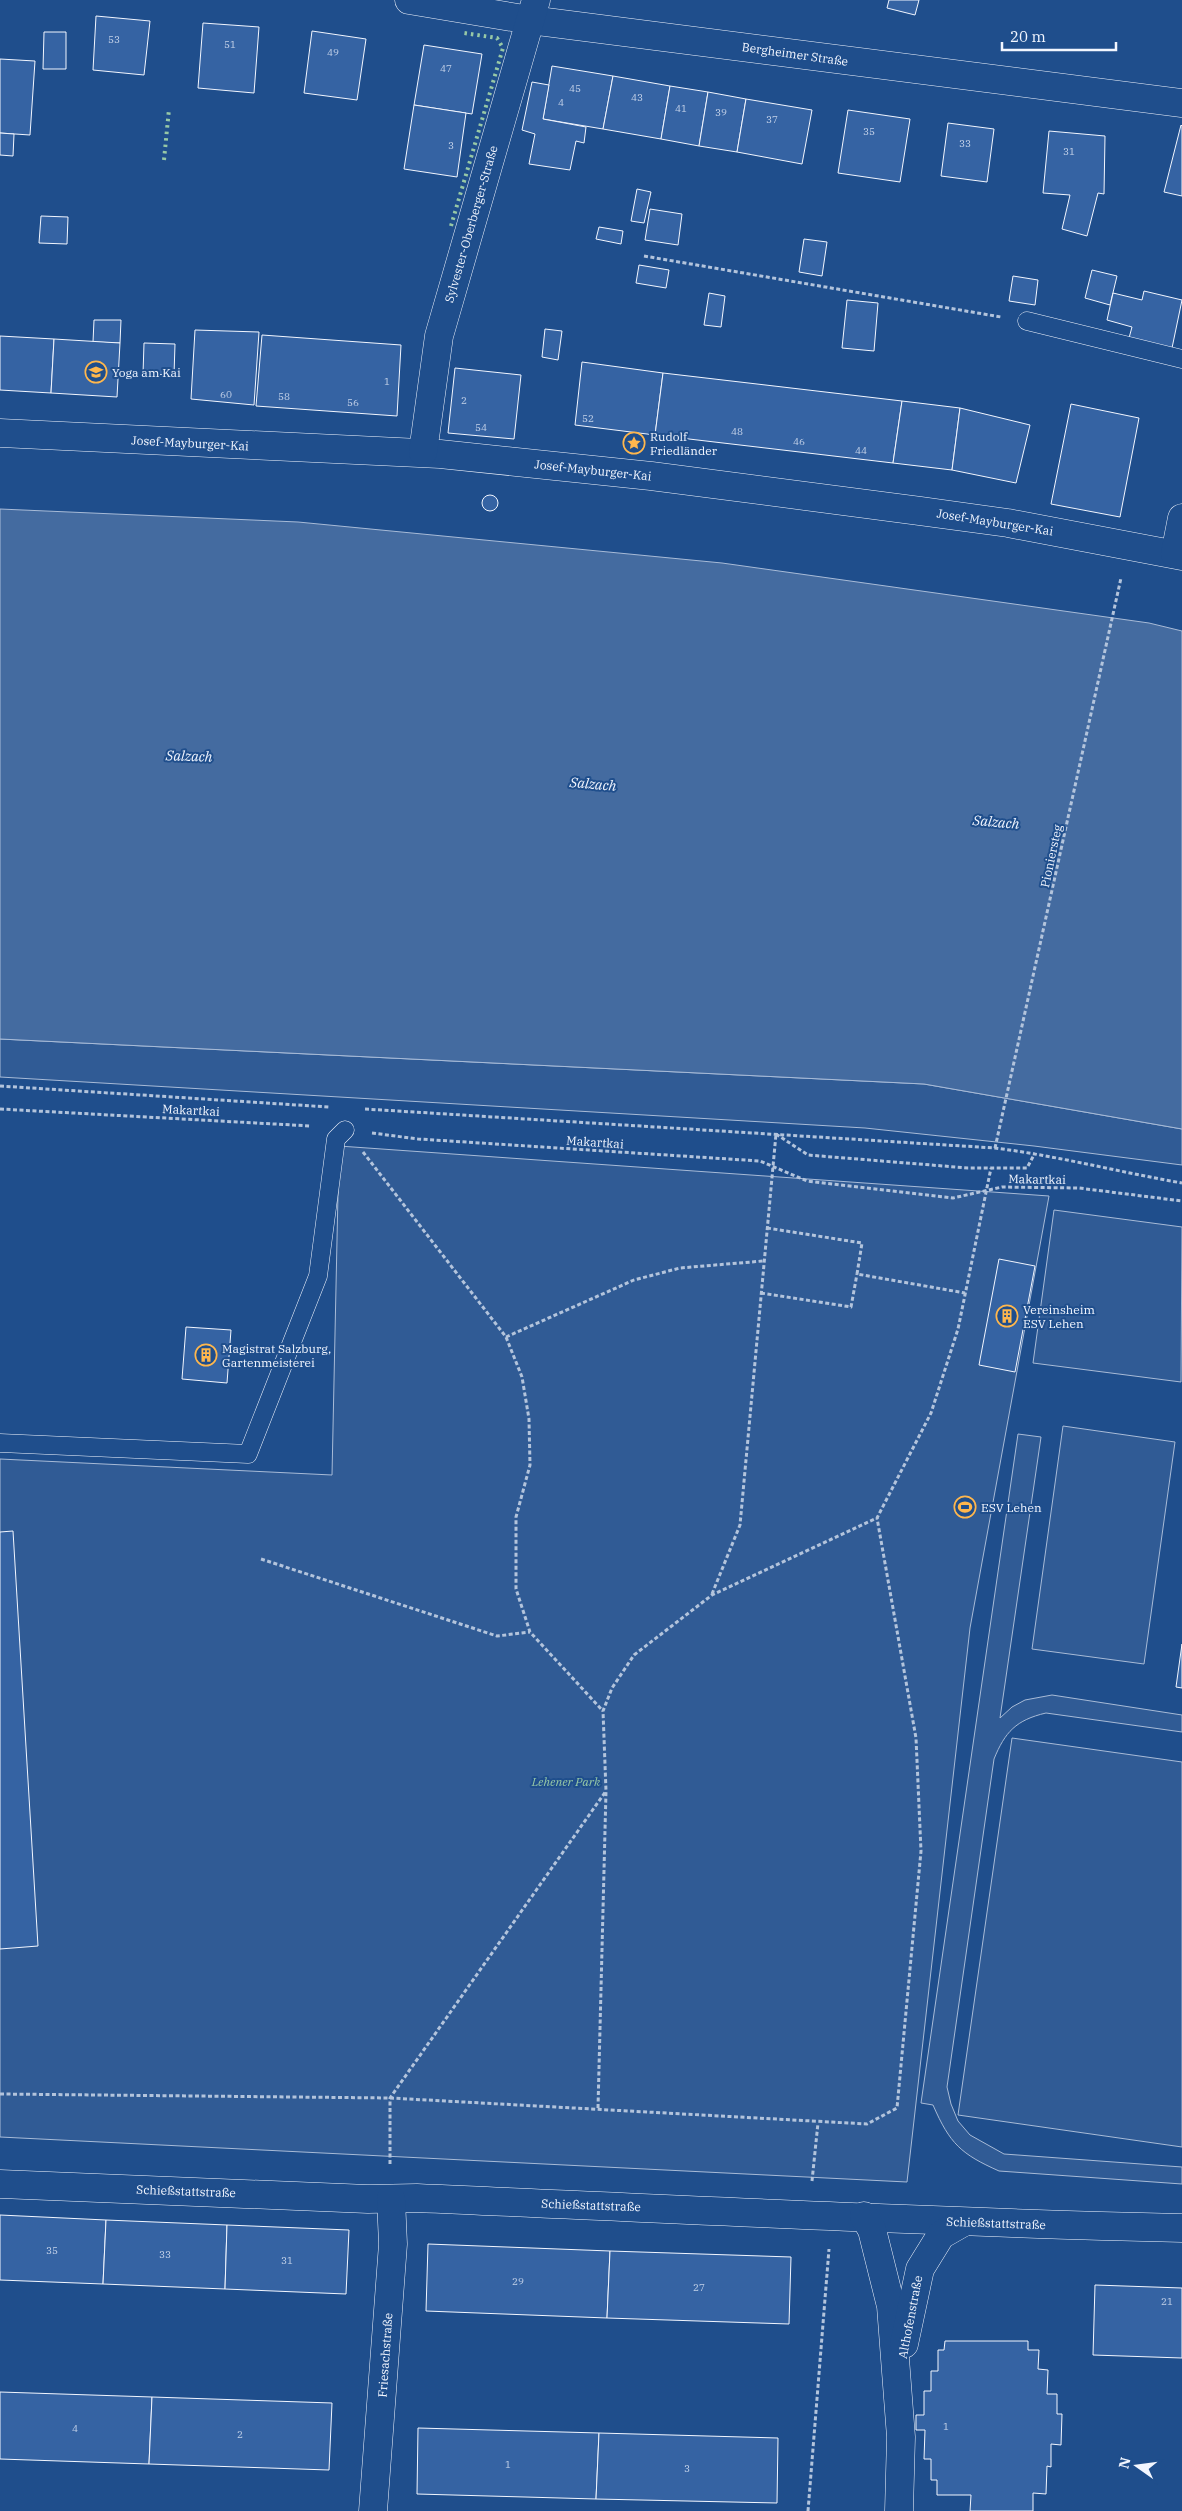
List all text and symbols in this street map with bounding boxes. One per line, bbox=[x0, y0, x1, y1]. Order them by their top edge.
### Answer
scale bar bbox=[1002, 20, 1116, 52]
text: 20 m bbox=[1010, 27, 1046, 46]
house number: 53 bbox=[108, 33, 120, 46]
house number: 51 bbox=[224, 38, 236, 51]
street label: Bergheimer Straße bbox=[741, 39, 849, 69]
house number: 49 bbox=[327, 46, 339, 59]
house number: 47 bbox=[440, 62, 452, 75]
house number: 45 bbox=[569, 82, 581, 95]
house number: 43 bbox=[631, 91, 643, 104]
house number: 4 bbox=[558, 96, 564, 109]
house number: 41 bbox=[675, 102, 687, 115]
house number: 39 bbox=[715, 106, 727, 119]
house number: 37 bbox=[766, 113, 778, 126]
house number: 35 bbox=[863, 125, 875, 138]
house number: 33 bbox=[959, 137, 971, 150]
house number: 3 bbox=[448, 139, 454, 152]
street label: Sylvester-Oberberger-Straße bbox=[441, 144, 501, 304]
house number: 31 bbox=[1063, 145, 1075, 158]
school or university icon: Yoga am Kai bbox=[84, 360, 108, 384]
place label: Yoga am Kai bbox=[112, 365, 181, 380]
house number: 1 bbox=[384, 375, 390, 388]
house number: 60 bbox=[220, 388, 232, 401]
house number: 58 bbox=[278, 390, 290, 403]
house number: 2 bbox=[461, 394, 467, 407]
house number: 56 bbox=[347, 396, 359, 409]
house number: 52 bbox=[582, 412, 594, 425]
house number: 54 bbox=[475, 421, 487, 434]
house number: 48 bbox=[731, 425, 743, 438]
place label: Rudolf Friedländer bbox=[650, 429, 718, 458]
place icon: Rudolf Friedländer bbox=[622, 431, 646, 455]
street label: Josef-Mayburger-Kai bbox=[131, 432, 249, 454]
house number: 46 bbox=[793, 435, 805, 448]
house number: 44 bbox=[855, 444, 867, 457]
street label: Josef-Mayburger-Kai bbox=[534, 456, 652, 484]
street label: Josef-Mayburger-Kai bbox=[936, 505, 1054, 539]
water label: Salzach bbox=[164, 746, 213, 766]
water label: Salzach bbox=[568, 773, 617, 795]
water label: Salzach bbox=[971, 811, 1020, 833]
street label: Pioniersteg bbox=[1037, 823, 1065, 889]
street label: Makartkai bbox=[162, 1101, 220, 1119]
street label: Makartkai bbox=[566, 1133, 624, 1152]
street label: Makartkai bbox=[1008, 1171, 1066, 1187]
place label: Vereinsheim ESV Lehen bbox=[1023, 1302, 1095, 1331]
building icon: Vereinsheim ESV Lehen bbox=[995, 1304, 1019, 1328]
place label: Magistrat Salzburg, Gartenmeisterei bbox=[222, 1341, 331, 1370]
building icon: Magistrat Salzburg, Gartenmeisterei bbox=[194, 1343, 218, 1367]
sports icon: ESV Lehen bbox=[953, 1495, 977, 1519]
place label: ESV Lehen bbox=[981, 1500, 1042, 1515]
park label: Lehener Park bbox=[531, 1774, 601, 1789]
street label: Schießstattstraße bbox=[136, 2182, 236, 2200]
street label: Schießstattstraße bbox=[541, 2196, 641, 2214]
street label: Schießstattstraße bbox=[946, 2214, 1046, 2232]
house number: 35 bbox=[46, 2244, 58, 2257]
house number: 33 bbox=[159, 2248, 171, 2261]
house number: 31 bbox=[281, 2254, 293, 2267]
street label: Althofenstraße bbox=[895, 2274, 925, 2360]
house number: 29 bbox=[512, 2275, 524, 2288]
house number: 27 bbox=[693, 2281, 705, 2294]
house number: 21 bbox=[1161, 2295, 1173, 2308]
street label: Friesachstraße bbox=[375, 2312, 395, 2398]
house number: 1 bbox=[943, 2420, 949, 2433]
house number: 4 bbox=[72, 2422, 78, 2435]
house number: 2 bbox=[237, 2428, 243, 2441]
north arrow bbox=[1112, 2441, 1162, 2491]
text: N bbox=[1114, 2455, 1134, 2470]
house number: 1 bbox=[505, 2458, 511, 2471]
house number: 3 bbox=[684, 2462, 690, 2475]

